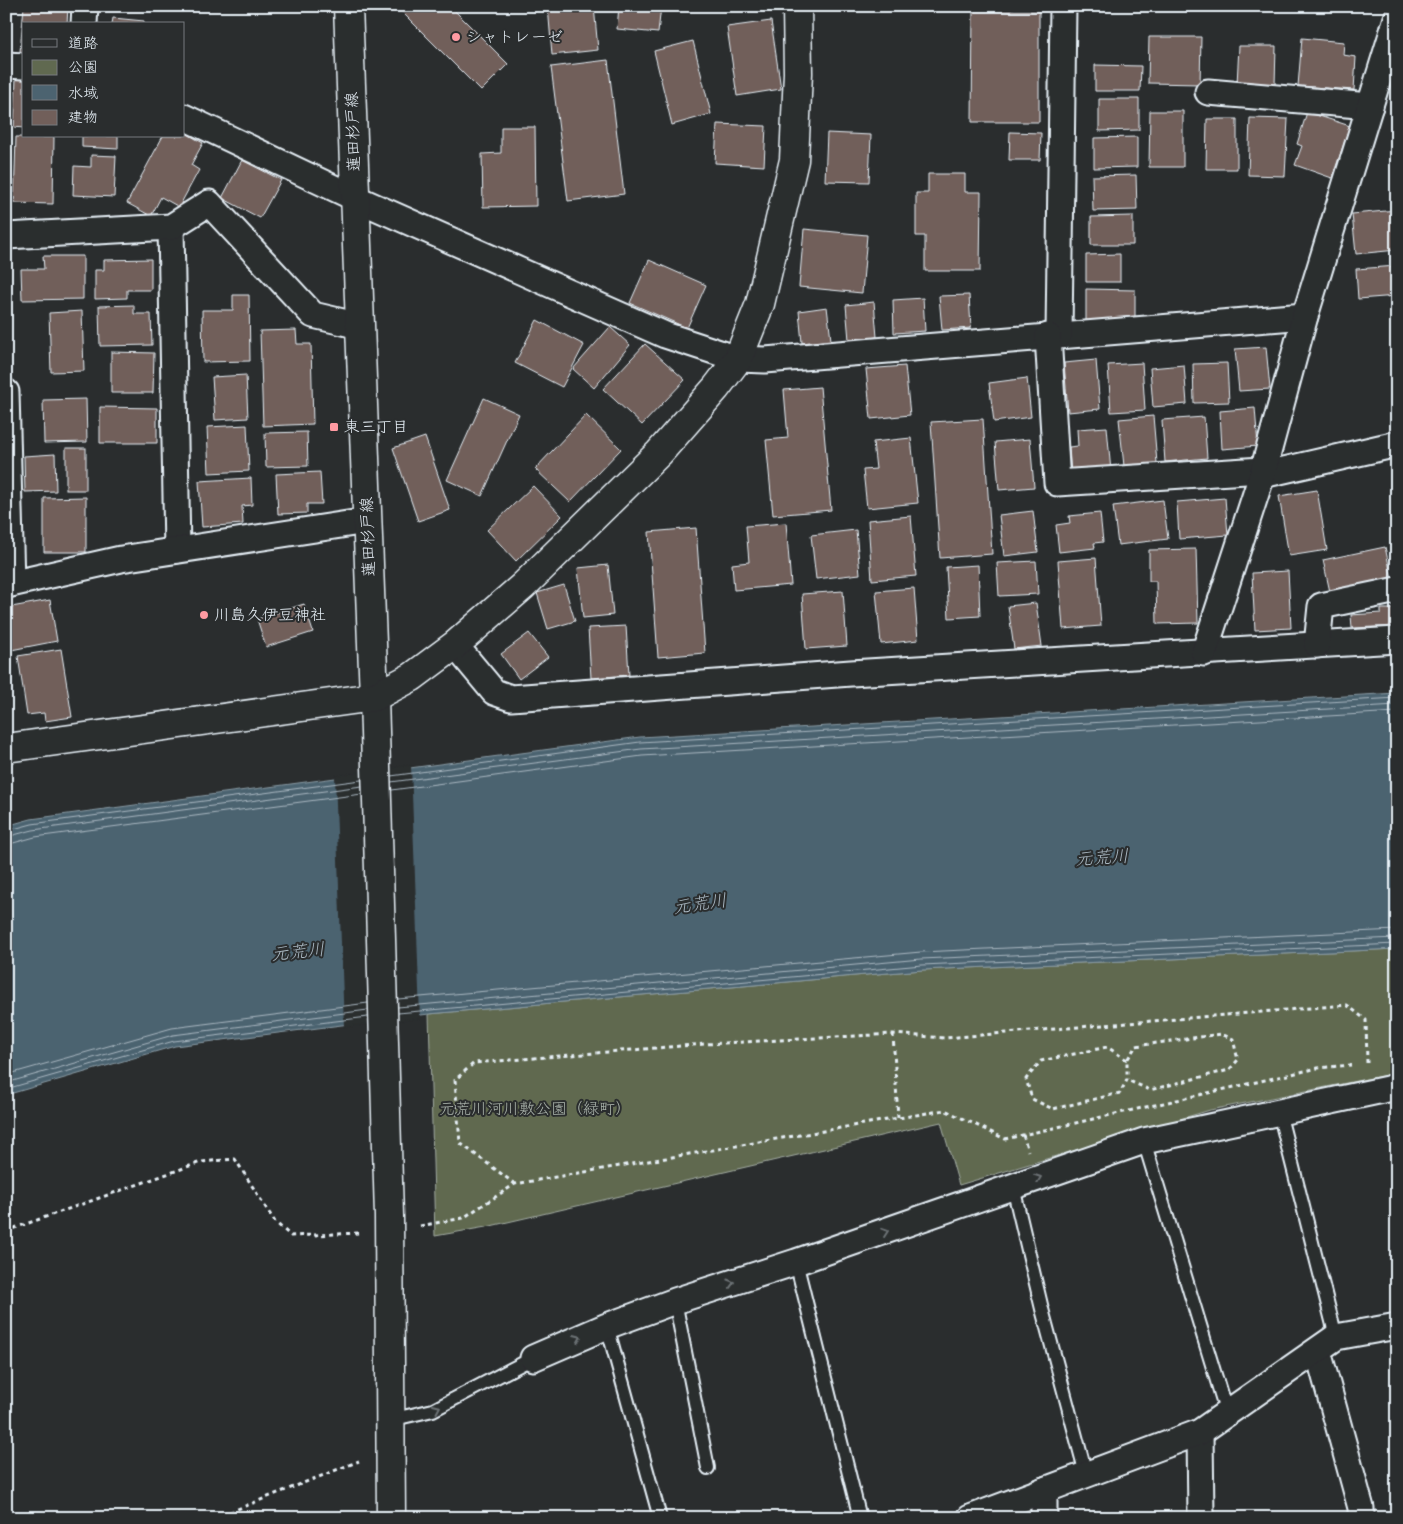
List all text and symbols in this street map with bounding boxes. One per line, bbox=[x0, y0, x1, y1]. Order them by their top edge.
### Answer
legend bbox=[22, 22, 185, 138]
place label: シャトレーゼ bbox=[466, 27, 563, 47]
marker: シャトレーゼ bbox=[450, 31, 462, 43]
text: 道路 bbox=[68, 34, 98, 53]
text: 公園 bbox=[68, 58, 98, 77]
text: 水域 bbox=[68, 84, 98, 103]
street label: 蓮田杉戸線 bbox=[342, 92, 364, 172]
text: 建物 bbox=[68, 108, 98, 127]
place label: 東三丁目 bbox=[344, 417, 408, 437]
marker: 東三丁目 bbox=[328, 421, 340, 433]
street label: 蓮田杉戸線 bbox=[357, 497, 379, 577]
place label: 川島久伊豆神社 bbox=[214, 605, 326, 625]
marker: 川島久伊豆神社 bbox=[198, 609, 210, 621]
water label: 元荒川 bbox=[1074, 845, 1130, 871]
water label: 元荒川 bbox=[672, 889, 728, 919]
water label: 元荒川 bbox=[270, 938, 326, 966]
park label: 元荒川河川敷公園（緑町） bbox=[439, 1099, 631, 1119]
one-way arrow bbox=[1033, 1174, 1042, 1184]
one-way arrow bbox=[880, 1228, 889, 1238]
one-way arrow bbox=[726, 1279, 734, 1289]
one-way arrow bbox=[573, 1334, 582, 1345]
one-way arrow bbox=[432, 1403, 441, 1414]

